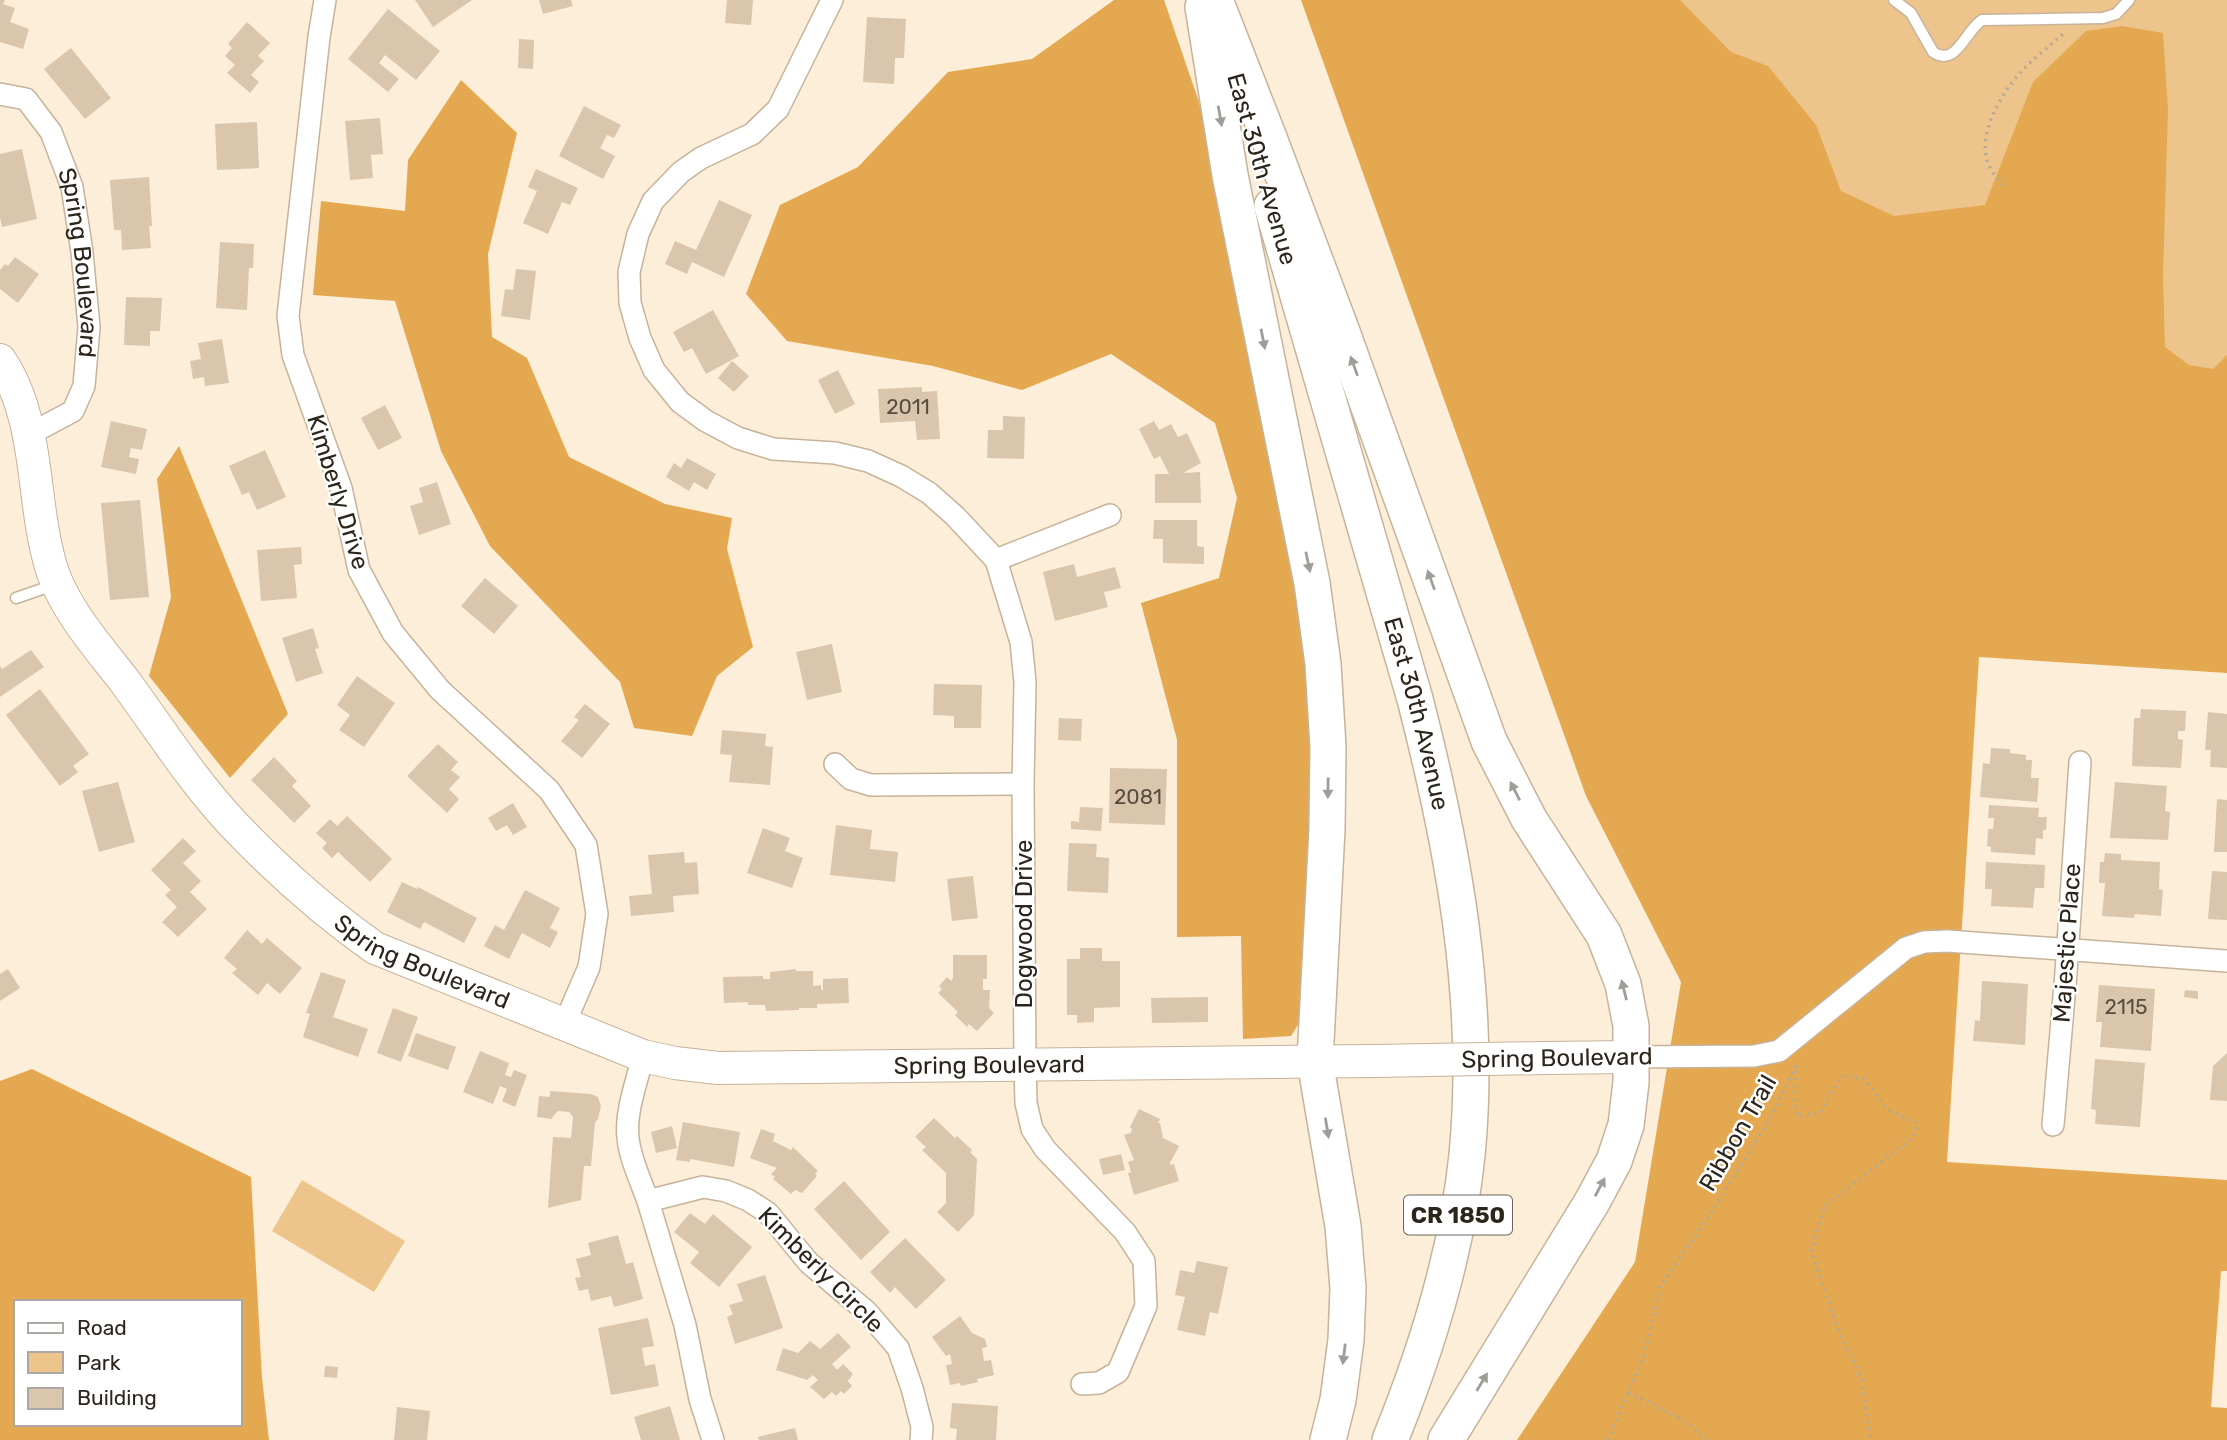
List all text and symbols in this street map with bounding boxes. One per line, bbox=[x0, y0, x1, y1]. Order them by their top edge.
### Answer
street label: East 30th Avenue bbox=[1221, 70, 1303, 268]
one-way arrow bbox=[1214, 105, 1225, 127]
street label: Spring Boulevard bbox=[52, 164, 103, 359]
one-way arrow bbox=[1257, 328, 1268, 350]
one-way arrow bbox=[1348, 356, 1359, 377]
house number: 2011 bbox=[886, 394, 930, 419]
street label: Kimberly Drive bbox=[301, 411, 375, 573]
one-way arrow bbox=[1302, 551, 1313, 573]
one-way arrow bbox=[1425, 570, 1436, 591]
street label: East 30th Avenue bbox=[1378, 614, 1455, 813]
one-way arrow bbox=[1322, 778, 1334, 800]
one-way arrow bbox=[1509, 781, 1521, 801]
house number: 2081 bbox=[1114, 784, 1162, 809]
street label: Dogwood Drive bbox=[1010, 839, 1038, 1009]
street label: Majestic Place bbox=[2047, 862, 2087, 1024]
street label: Spring Boulevard bbox=[328, 909, 514, 1015]
one-way arrow bbox=[1618, 979, 1629, 1001]
house number: 2115 bbox=[2105, 994, 2147, 1019]
street label: Spring Boulevard bbox=[1461, 1042, 1653, 1074]
street label: Spring Boulevard bbox=[894, 1050, 1085, 1080]
street label: Ribbon Trail bbox=[1694, 1070, 1782, 1196]
one-way arrow bbox=[1322, 1117, 1333, 1139]
one-way arrow bbox=[1594, 1178, 1606, 1197]
road number: CR 1850 bbox=[1404, 1196, 1512, 1234]
street label: Kimberly Circle bbox=[752, 1201, 890, 1339]
legend bbox=[14, 1300, 242, 1426]
text: Road bbox=[77, 1315, 127, 1340]
one-way arrow bbox=[1339, 1343, 1350, 1365]
text: Park bbox=[77, 1350, 121, 1375]
one-way arrow bbox=[1475, 1372, 1488, 1391]
text: Building bbox=[77, 1385, 157, 1410]

